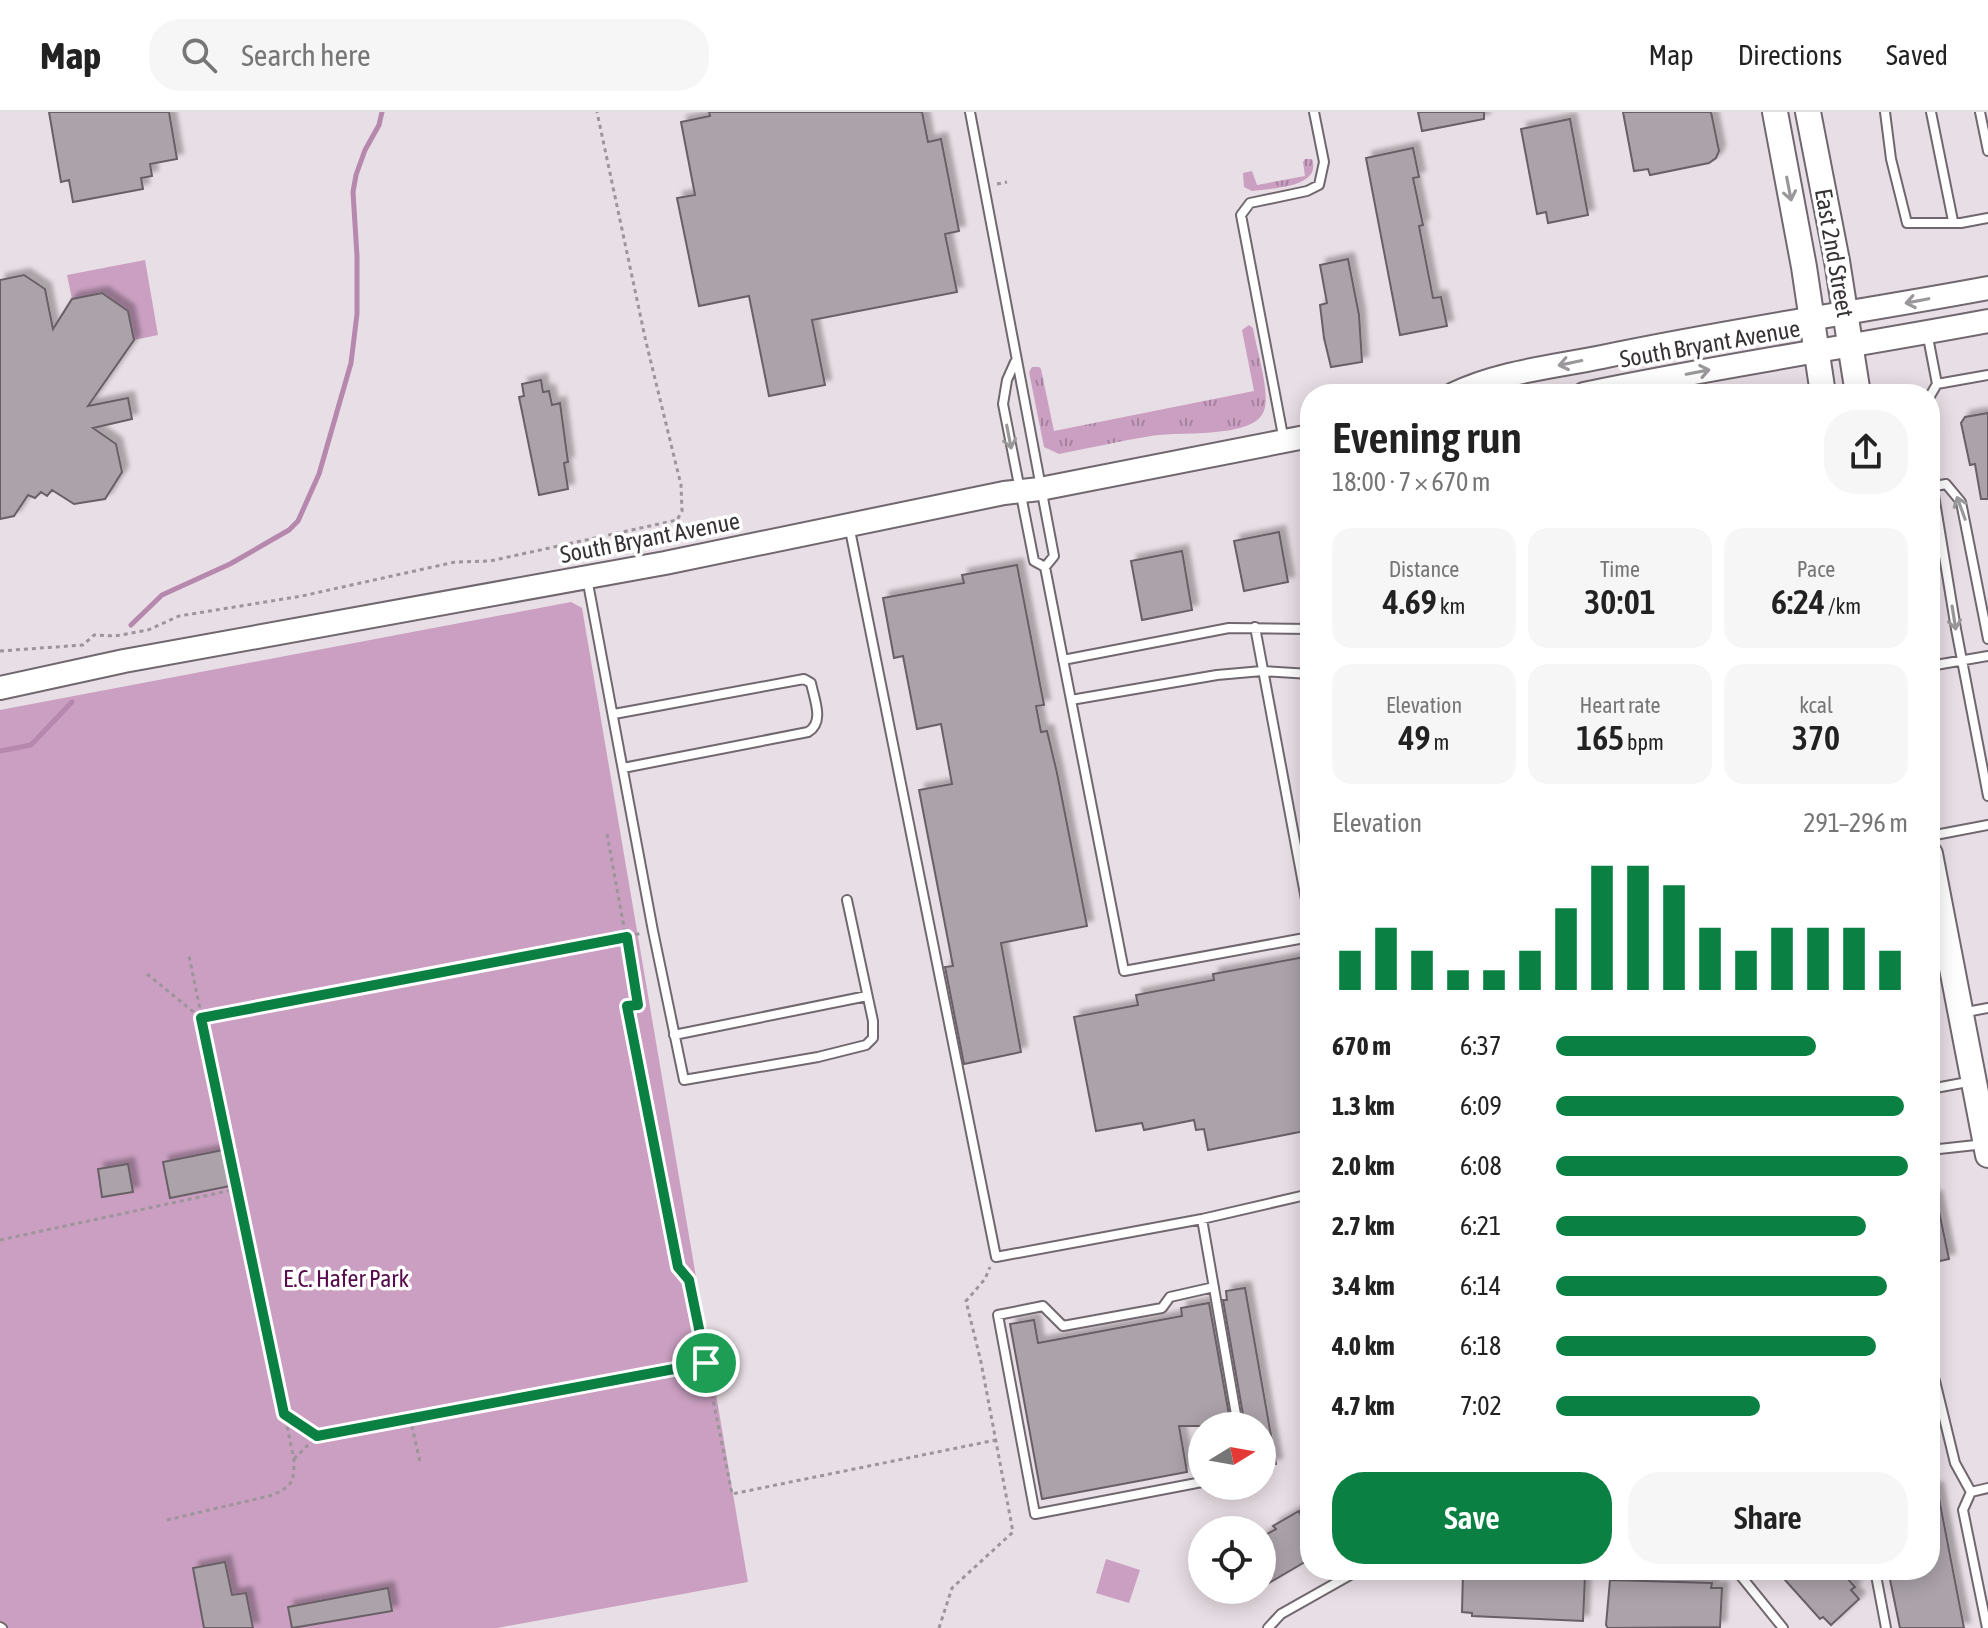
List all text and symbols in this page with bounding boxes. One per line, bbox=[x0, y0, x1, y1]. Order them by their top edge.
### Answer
search box bbox=[149, 19, 709, 91]
icon: search bbox=[177, 33, 221, 77]
text: Map bbox=[40, 34, 101, 77]
text: Search here bbox=[241, 38, 371, 72]
text: Map bbox=[1649, 39, 1694, 71]
text: Directions bbox=[1738, 39, 1842, 71]
text: Saved bbox=[1886, 39, 1948, 71]
one-way arrow bbox=[1783, 175, 1798, 201]
street label: East 2nd Street bbox=[1810, 186, 1859, 320]
one-way arrow bbox=[1904, 295, 1930, 310]
street label: South Bryant Avenue bbox=[1618, 314, 1802, 373]
one-way arrow bbox=[1558, 356, 1584, 371]
one-way arrow bbox=[1684, 363, 1710, 378]
button: share bbox=[1824, 410, 1908, 494]
text: Evening run bbox=[1332, 412, 1522, 462]
one-way arrow bbox=[1003, 423, 1018, 449]
text: 18:00 · 7 × 670 m bbox=[1332, 467, 1491, 497]
one-way arrow bbox=[1952, 496, 1967, 521]
street label: South Bryant Avenue bbox=[558, 507, 742, 568]
text: Distance bbox=[1389, 556, 1459, 582]
text: Time bbox=[1600, 556, 1640, 582]
text: Pace bbox=[1797, 556, 1835, 582]
text: 4.69 bbox=[1383, 582, 1437, 621]
text: 30:01 bbox=[1584, 582, 1656, 621]
text: 6:24 bbox=[1771, 582, 1825, 621]
text: km bbox=[1437, 593, 1465, 619]
text: /km bbox=[1825, 593, 1861, 619]
one-way arrow bbox=[1947, 605, 1962, 630]
text: Elevation bbox=[1386, 692, 1462, 718]
text: Heart rate bbox=[1579, 692, 1661, 718]
text: kcal bbox=[1799, 692, 1833, 718]
text: 49 bbox=[1399, 718, 1431, 757]
text: 165 bbox=[1576, 718, 1624, 757]
text: 370 bbox=[1792, 718, 1840, 757]
text: m bbox=[1431, 729, 1449, 755]
text: bpm bbox=[1624, 729, 1664, 755]
text: Elevation bbox=[1332, 808, 1422, 838]
text: 291–296 m bbox=[1803, 808, 1908, 838]
text: 670 m bbox=[1332, 1031, 1391, 1061]
text: 6:37 bbox=[1460, 1031, 1501, 1061]
text: 1.3 km bbox=[1332, 1091, 1395, 1121]
text: 6:09 bbox=[1460, 1091, 1502, 1121]
text: 2.0 km bbox=[1332, 1151, 1395, 1181]
text: 6:08 bbox=[1460, 1151, 1502, 1181]
text: 2.7 km bbox=[1332, 1211, 1395, 1241]
text: 6:21 bbox=[1460, 1211, 1501, 1241]
park label: E.C. Hafer Park bbox=[283, 1265, 409, 1292]
text: 3.4 km bbox=[1332, 1271, 1395, 1301]
text: 6:14 bbox=[1460, 1271, 1501, 1301]
pin bbox=[672, 1329, 740, 1397]
text: 4.0 km bbox=[1332, 1331, 1395, 1361]
text: 6:18 bbox=[1460, 1331, 1501, 1361]
icon: arrive bbox=[684, 1341, 728, 1385]
text: 4.7 km bbox=[1332, 1391, 1395, 1421]
text: 7:02 bbox=[1460, 1391, 1502, 1421]
north arrow bbox=[1188, 1412, 1276, 1500]
map controls bbox=[1188, 1412, 1276, 1604]
button: Save bbox=[1332, 1472, 1612, 1564]
button: Share bbox=[1628, 1472, 1908, 1564]
button: locate bbox=[1188, 1516, 1276, 1604]

